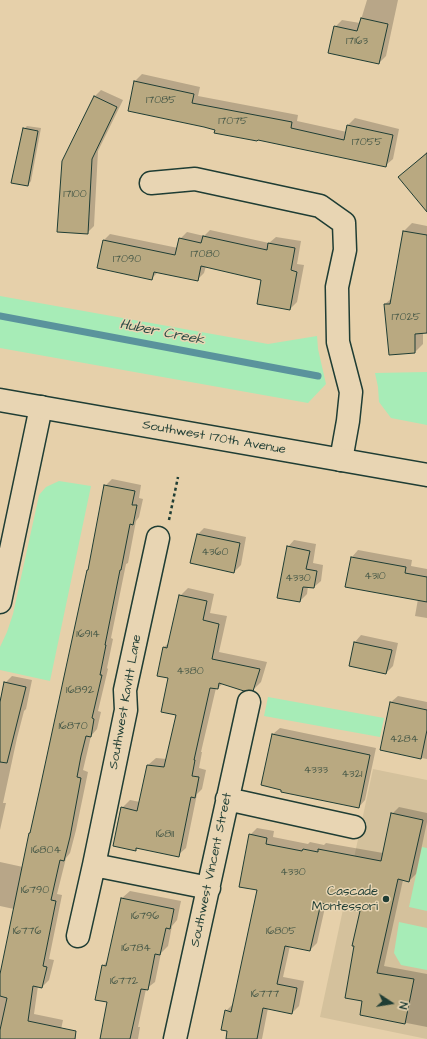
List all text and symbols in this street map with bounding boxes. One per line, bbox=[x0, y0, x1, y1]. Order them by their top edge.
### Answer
house number: 17163 bbox=[346, 35, 368, 49]
house number: 17085 bbox=[146, 94, 176, 108]
house number: 17075 bbox=[218, 115, 248, 129]
house number: 17055 bbox=[352, 136, 382, 150]
house number: 17100 bbox=[63, 188, 87, 202]
house number: 17080 bbox=[190, 248, 220, 262]
house number: 17090 bbox=[113, 253, 141, 267]
house number: 17025 bbox=[391, 311, 421, 325]
water label: Huber Creek bbox=[118, 317, 206, 349]
street label: Southwest 170th Avenue bbox=[141, 418, 287, 458]
house number: 4360 bbox=[202, 546, 228, 560]
house number: 4310 bbox=[364, 570, 386, 584]
house number: 4330 bbox=[285, 572, 311, 586]
house number: 16914 bbox=[76, 628, 100, 642]
street label: Southwest Kavitt Lane bbox=[106, 633, 146, 771]
house number: 4380 bbox=[176, 665, 204, 679]
house number: 16892 bbox=[66, 684, 94, 698]
house number: 16870 bbox=[58, 720, 88, 734]
house number: 4284 bbox=[390, 733, 418, 747]
house number: 4333 bbox=[304, 764, 328, 778]
house number: 4321 bbox=[342, 768, 362, 782]
street label: Southwest Vincent Street bbox=[188, 791, 236, 949]
house number: 16811 bbox=[156, 828, 174, 842]
house number: 16804 bbox=[31, 844, 61, 858]
house number: 4330 bbox=[280, 866, 306, 880]
house number: 16790 bbox=[21, 884, 49, 898]
place label: Cascade Montessori bbox=[312, 884, 378, 915]
marker: Cascade Montessori bbox=[381, 894, 391, 904]
house number: 16796 bbox=[131, 910, 159, 924]
house number: 16776 bbox=[13, 925, 41, 939]
house number: 16805 bbox=[266, 925, 296, 939]
house number: 16784 bbox=[121, 942, 151, 956]
house number: 16772 bbox=[110, 975, 138, 989]
north arrow bbox=[371, 983, 411, 1023]
house number: 16777 bbox=[251, 988, 279, 1002]
text: N bbox=[395, 1001, 411, 1011]

